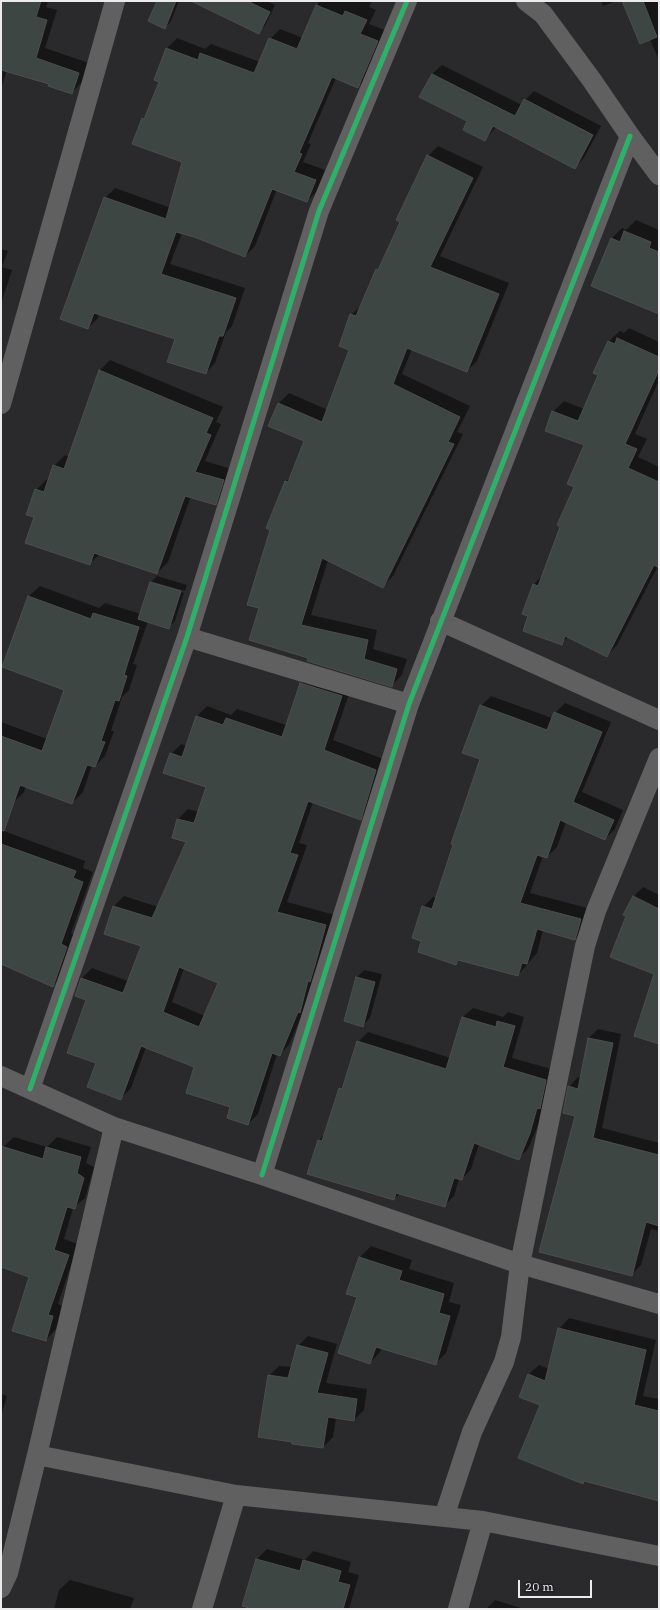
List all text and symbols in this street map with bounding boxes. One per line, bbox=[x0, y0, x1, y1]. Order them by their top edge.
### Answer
scale bar bbox=[520, 1572, 594, 1598]
text: 20 m bbox=[525, 1579, 554, 1594]

